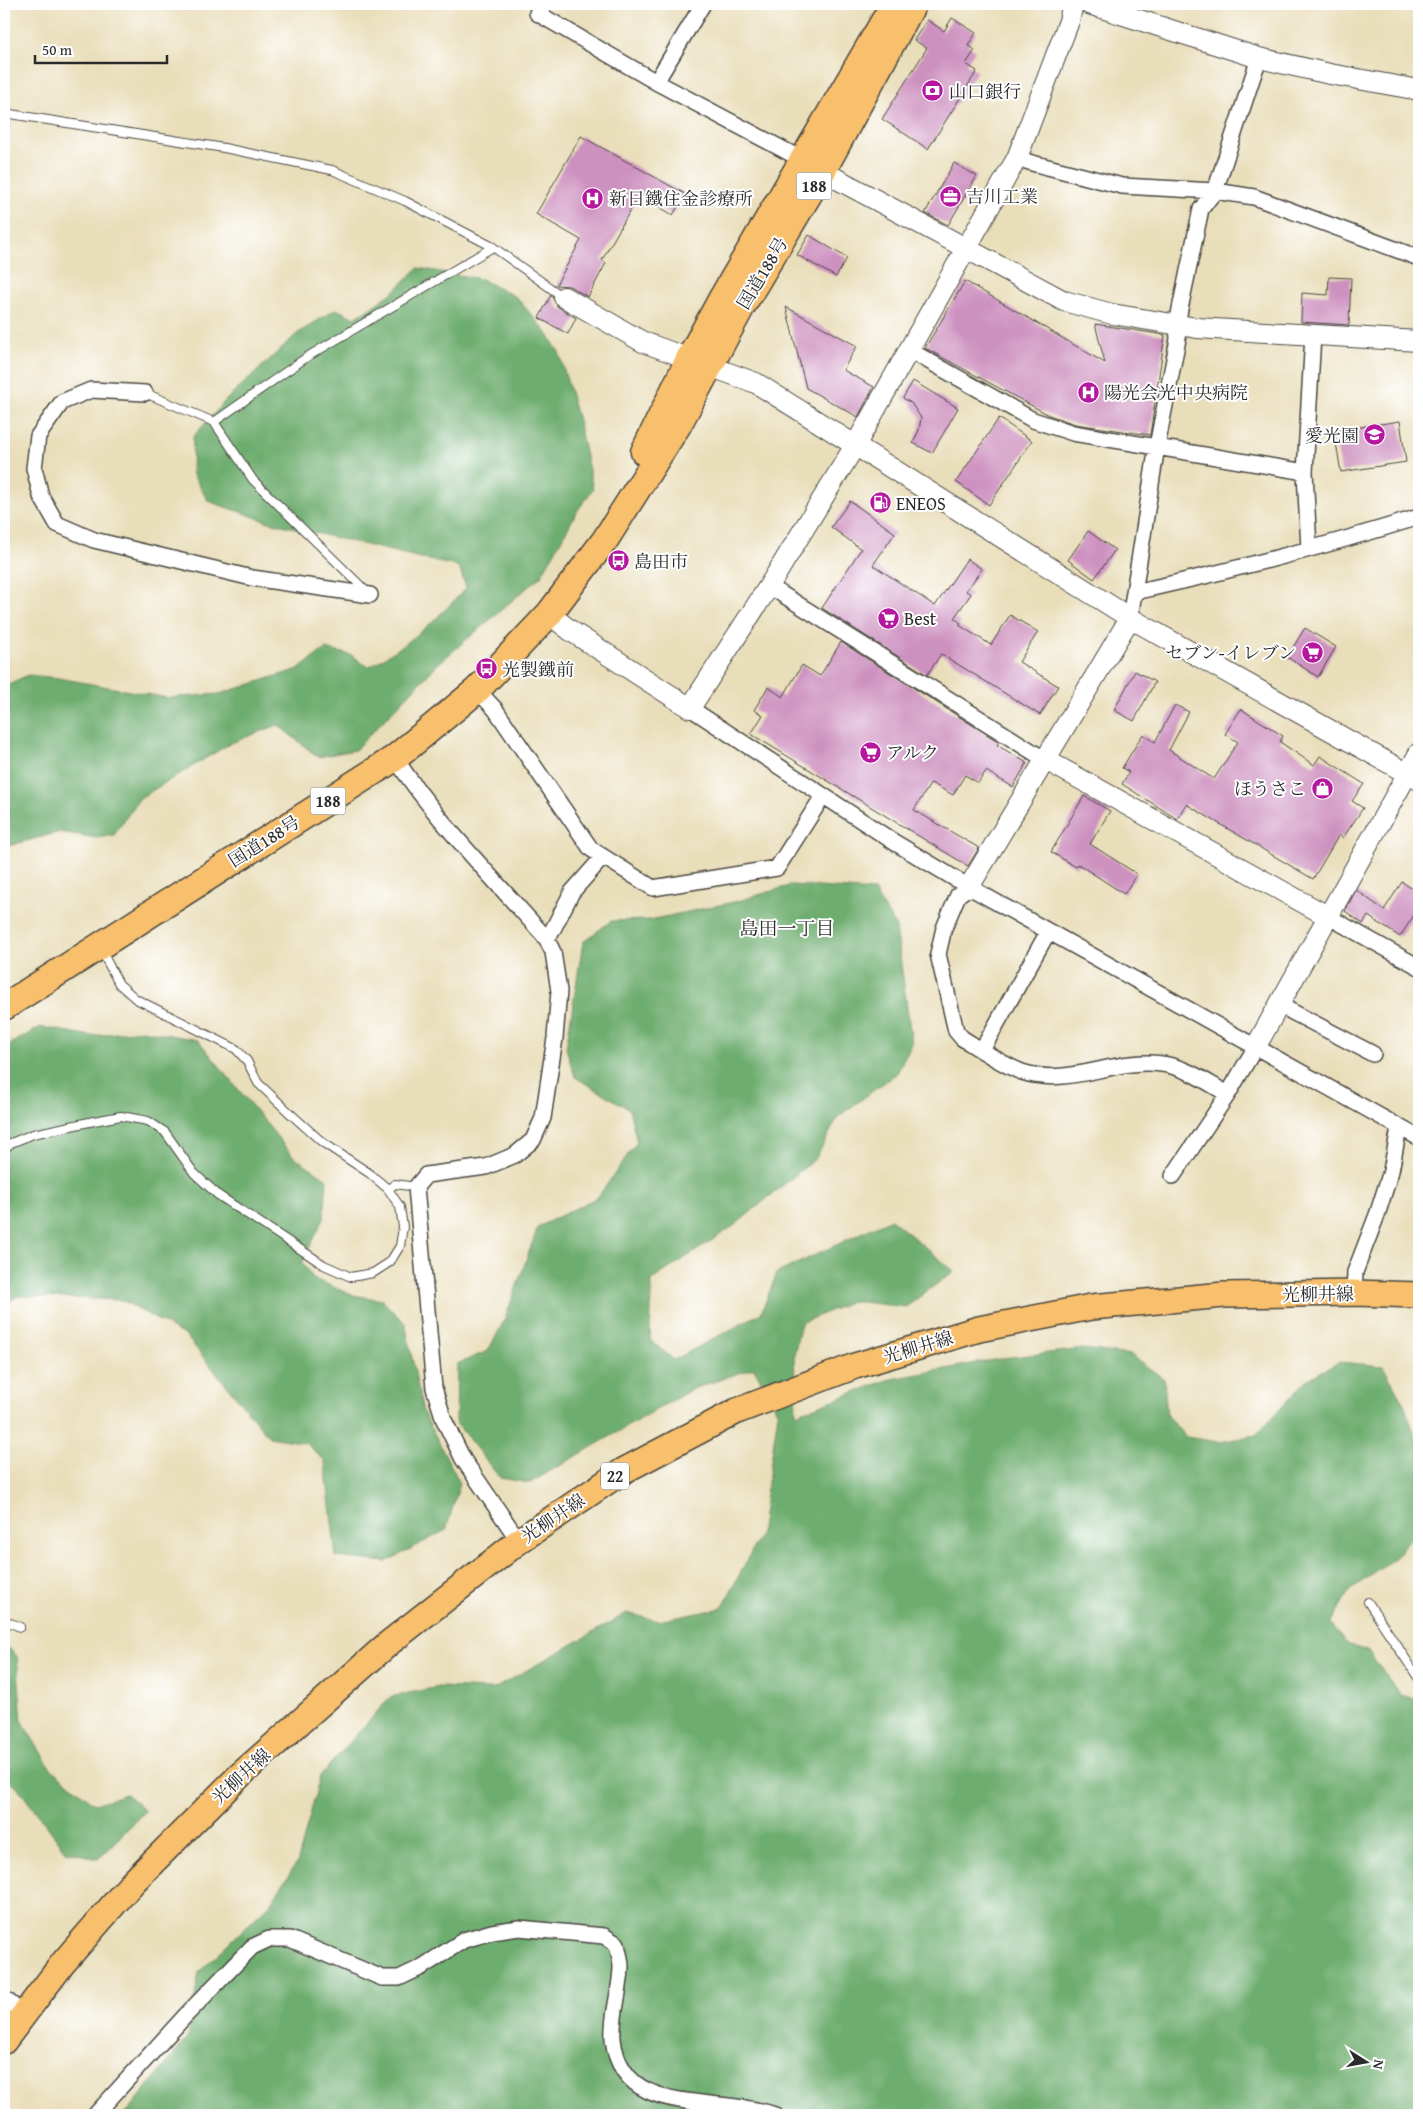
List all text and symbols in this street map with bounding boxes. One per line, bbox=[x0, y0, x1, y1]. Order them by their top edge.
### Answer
scale bar bbox=[35, 32, 168, 64]
text: 50 m bbox=[42, 39, 73, 60]
place label: 山口銀行 bbox=[949, 78, 1021, 105]
bank icon: 山口銀行 bbox=[921, 79, 945, 103]
road number: 188 bbox=[796, 172, 832, 200]
place label: 吉川工業 bbox=[966, 183, 1038, 210]
office icon: 吉川工業 bbox=[938, 184, 962, 208]
place label: 新日鐵住金診療所 bbox=[609, 185, 753, 212]
hospital icon: 新日鐵住金診療所 bbox=[581, 186, 605, 210]
street label: 国道188号 bbox=[730, 232, 794, 314]
place label: 陽光会光中央病院 bbox=[1104, 379, 1248, 406]
hospital icon: 陽光会光中央病院 bbox=[1076, 380, 1100, 404]
place label: 愛光園 bbox=[1305, 422, 1359, 449]
school or university icon: 愛光園 bbox=[1363, 423, 1387, 447]
place label: ENEOS bbox=[896, 490, 946, 517]
fuel station icon: ENEOS bbox=[868, 491, 892, 515]
place label: 島田市 bbox=[634, 548, 688, 575]
bus stop icon: 島田市 bbox=[606, 549, 630, 573]
place label: Best bbox=[904, 605, 937, 632]
supermarket icon: Best bbox=[876, 606, 900, 630]
place label: セブン-イレブン bbox=[1165, 639, 1296, 666]
supermarket icon: セブン-イレブン bbox=[1300, 640, 1324, 664]
place label: 光製鐵前 bbox=[502, 656, 574, 683]
bus stop icon: 光製鐵前 bbox=[474, 657, 498, 681]
place label: アルク bbox=[886, 739, 939, 766]
supermarket icon: アルク bbox=[858, 740, 882, 764]
place label: ほうさこ bbox=[1234, 775, 1306, 802]
shop icon: ほうさこ bbox=[1310, 776, 1334, 800]
road number: 188 bbox=[310, 788, 346, 814]
street label: 国道188号 bbox=[223, 808, 305, 874]
district label: 島田一丁目 bbox=[739, 914, 835, 942]
street label: 光柳井線 bbox=[1282, 1280, 1354, 1308]
street label: 光柳井線 bbox=[880, 1324, 956, 1370]
road number: 22 bbox=[601, 1462, 629, 1490]
street label: 光柳井線 bbox=[516, 1487, 590, 1549]
street label: 光柳井線 bbox=[205, 1742, 277, 1810]
north arrow bbox=[1340, 2036, 1390, 2086]
text: N bbox=[1368, 2058, 1389, 2072]

